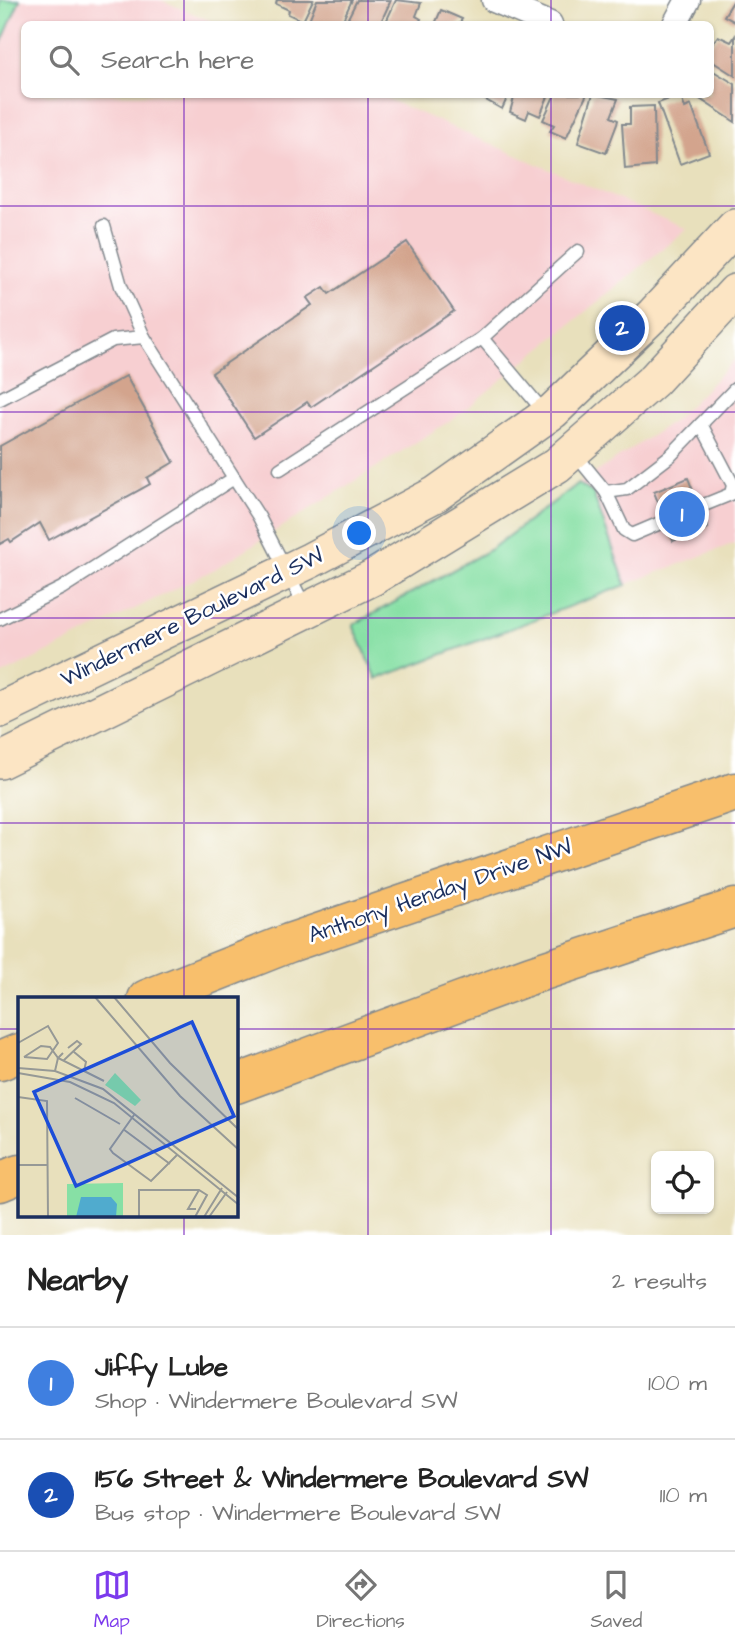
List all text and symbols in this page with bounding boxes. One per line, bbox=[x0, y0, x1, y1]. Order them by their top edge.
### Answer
search box bbox=[21, 21, 714, 98]
icon: search bbox=[45, 41, 83, 79]
text: Search here bbox=[101, 42, 254, 78]
pin: 2 bbox=[599, 302, 645, 354]
pin: 1 bbox=[659, 488, 705, 540]
your location bbox=[342, 516, 376, 550]
street label: Windermere Boulevard SW bbox=[55, 539, 329, 695]
street label: Anthony Henday Drive NW bbox=[304, 831, 577, 952]
inset map bbox=[18, 997, 238, 1218]
map controls bbox=[651, 1151, 714, 1214]
button: locate bbox=[651, 1151, 714, 1214]
text: Nearby bbox=[28, 1260, 128, 1302]
text: 2 results bbox=[612, 1265, 707, 1297]
text: Jiffy Lube bbox=[95, 1349, 228, 1385]
text: 1 bbox=[50, 1367, 52, 1399]
text: 100 m bbox=[648, 1367, 707, 1399]
text: Shop · Windermere Boulevard SW bbox=[95, 1385, 458, 1417]
text: 156 Street & Windermere Boulevard SW bbox=[95, 1461, 589, 1497]
text: 2 bbox=[44, 1479, 58, 1511]
text: 110 m bbox=[659, 1479, 707, 1511]
text: Bus stop · Windermere Boulevard SW bbox=[95, 1497, 501, 1529]
tab: Map bbox=[93, 1566, 131, 1635]
tab: Directions bbox=[316, 1566, 405, 1635]
tab: Saved bbox=[590, 1566, 642, 1635]

